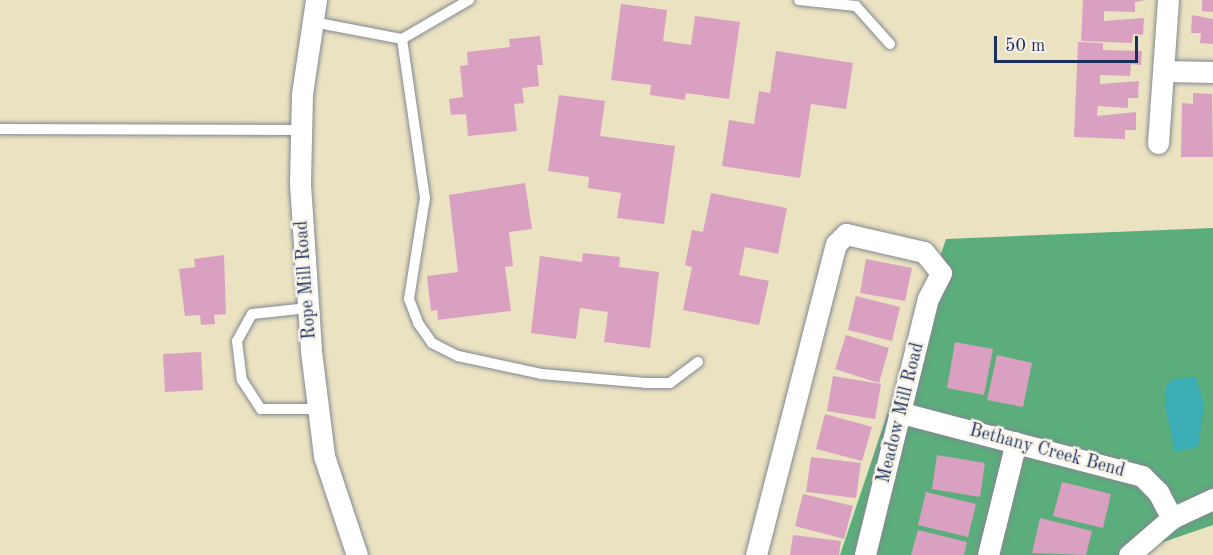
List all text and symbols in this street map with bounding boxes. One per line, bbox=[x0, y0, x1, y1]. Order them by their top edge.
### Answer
scale bar bbox=[997, 24, 1141, 62]
text: 50 m bbox=[1005, 37, 1045, 55]
street label: Rope Mill Road bbox=[291, 220, 321, 340]
street label: Meadow Mill Road bbox=[873, 340, 929, 486]
street label: Bethany Creek Bend bbox=[967, 420, 1127, 482]

